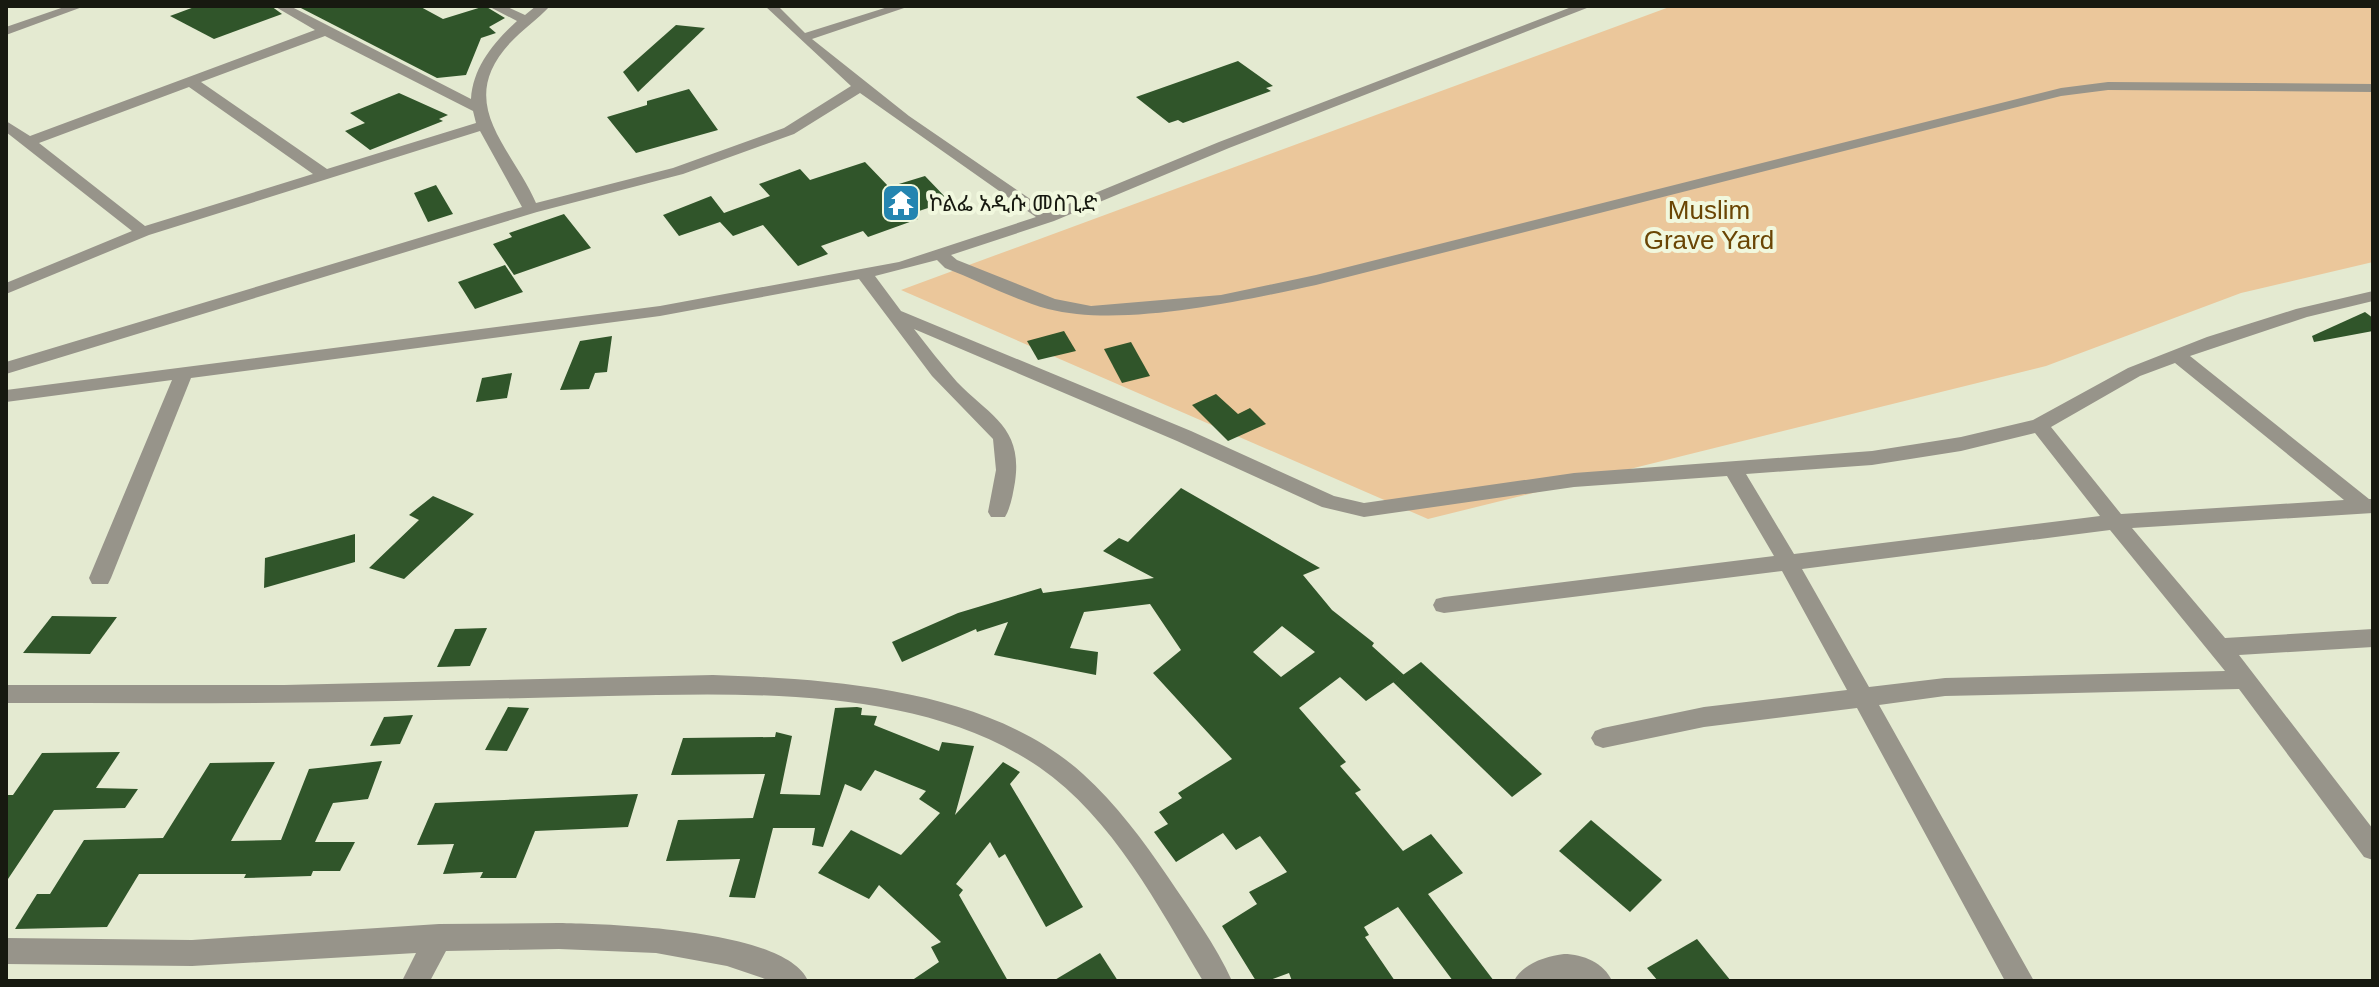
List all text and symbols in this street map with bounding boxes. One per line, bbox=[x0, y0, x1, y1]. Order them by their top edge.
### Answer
temple icon: ኮልፌ አዲሱ መስጊድ bbox=[880, 182, 922, 224]
place label: ኮልፌ አዲሱ መስጊድ bbox=[929, 191, 1098, 216]
park label: Muslim Grave Yard bbox=[1644, 195, 1774, 255]

